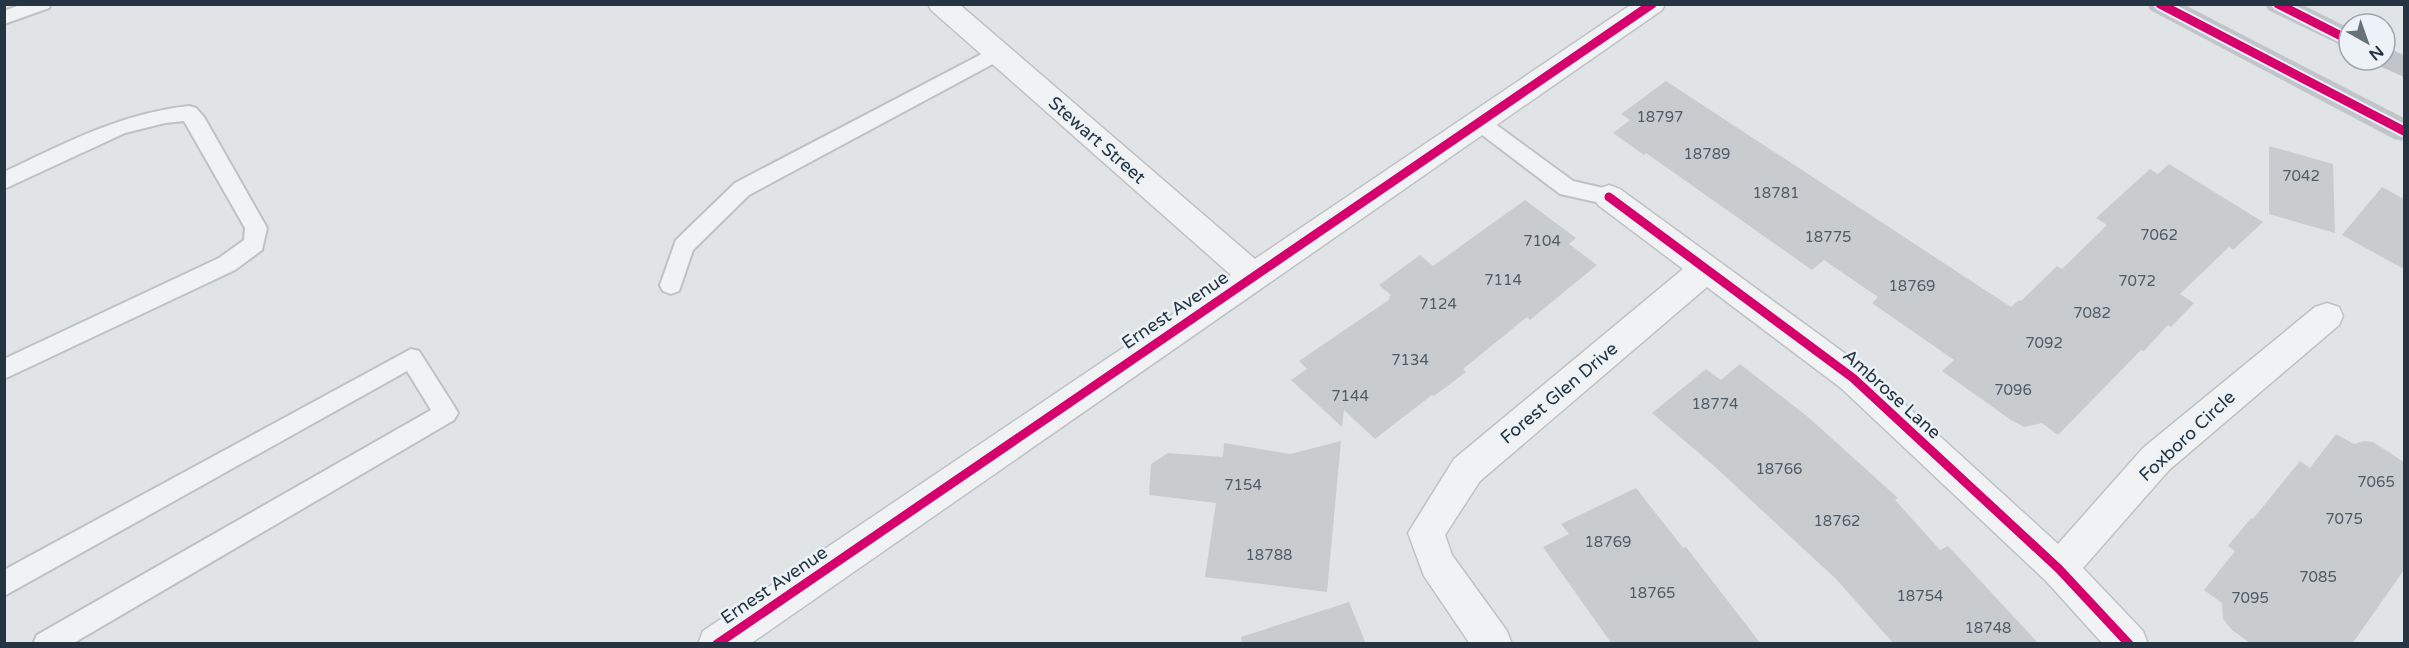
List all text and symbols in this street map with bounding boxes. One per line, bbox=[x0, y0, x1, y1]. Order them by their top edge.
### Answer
north arrow bbox=[2337, 12, 2397, 72]
text: N bbox=[2365, 41, 2387, 65]
street label: Stewart Street bbox=[1044, 92, 1150, 188]
house number: 18797 bbox=[1636, 108, 1684, 126]
house number: 18789 bbox=[1683, 145, 1731, 163]
house number: 7042 bbox=[2282, 167, 2320, 185]
house number: 18781 bbox=[1752, 184, 1800, 202]
house number: 7062 bbox=[2140, 226, 2178, 244]
house number: 18775 bbox=[1804, 228, 1852, 246]
house number: 7104 bbox=[1523, 232, 1561, 250]
street label: Ernest Avenue bbox=[1117, 266, 1233, 354]
house number: 7114 bbox=[1484, 271, 1522, 289]
house number: 7072 bbox=[2118, 272, 2156, 290]
house number: 18769 bbox=[1888, 277, 1936, 295]
house number: 7124 bbox=[1419, 295, 1457, 313]
house number: 7082 bbox=[2073, 304, 2111, 322]
house number: 7092 bbox=[2025, 334, 2063, 352]
street label: Forest Glen Drive bbox=[1496, 338, 1622, 448]
street label: Ambrose Lane bbox=[1839, 344, 1945, 444]
house number: 7134 bbox=[1391, 351, 1429, 369]
house number: 7096 bbox=[1994, 381, 2032, 399]
street label: Foxboro Circle bbox=[2134, 386, 2240, 486]
house number: 7144 bbox=[1331, 387, 1369, 405]
house number: 18774 bbox=[1691, 395, 1739, 413]
house number: 18766 bbox=[1755, 460, 1803, 478]
house number: 7065 bbox=[2357, 473, 2395, 491]
house number: 7154 bbox=[1224, 476, 1262, 494]
house number: 7075 bbox=[2325, 510, 2363, 528]
house number: 18762 bbox=[1813, 512, 1861, 530]
house number: 18769 bbox=[1584, 533, 1632, 551]
street label: Ernest Avenue bbox=[716, 541, 832, 629]
house number: 18788 bbox=[1245, 546, 1293, 564]
house number: 7085 bbox=[2299, 568, 2337, 586]
house number: 18765 bbox=[1628, 584, 1676, 602]
house number: 18754 bbox=[1896, 587, 1944, 605]
house number: 7095 bbox=[2231, 589, 2269, 607]
house number: 18748 bbox=[1964, 619, 2012, 637]

